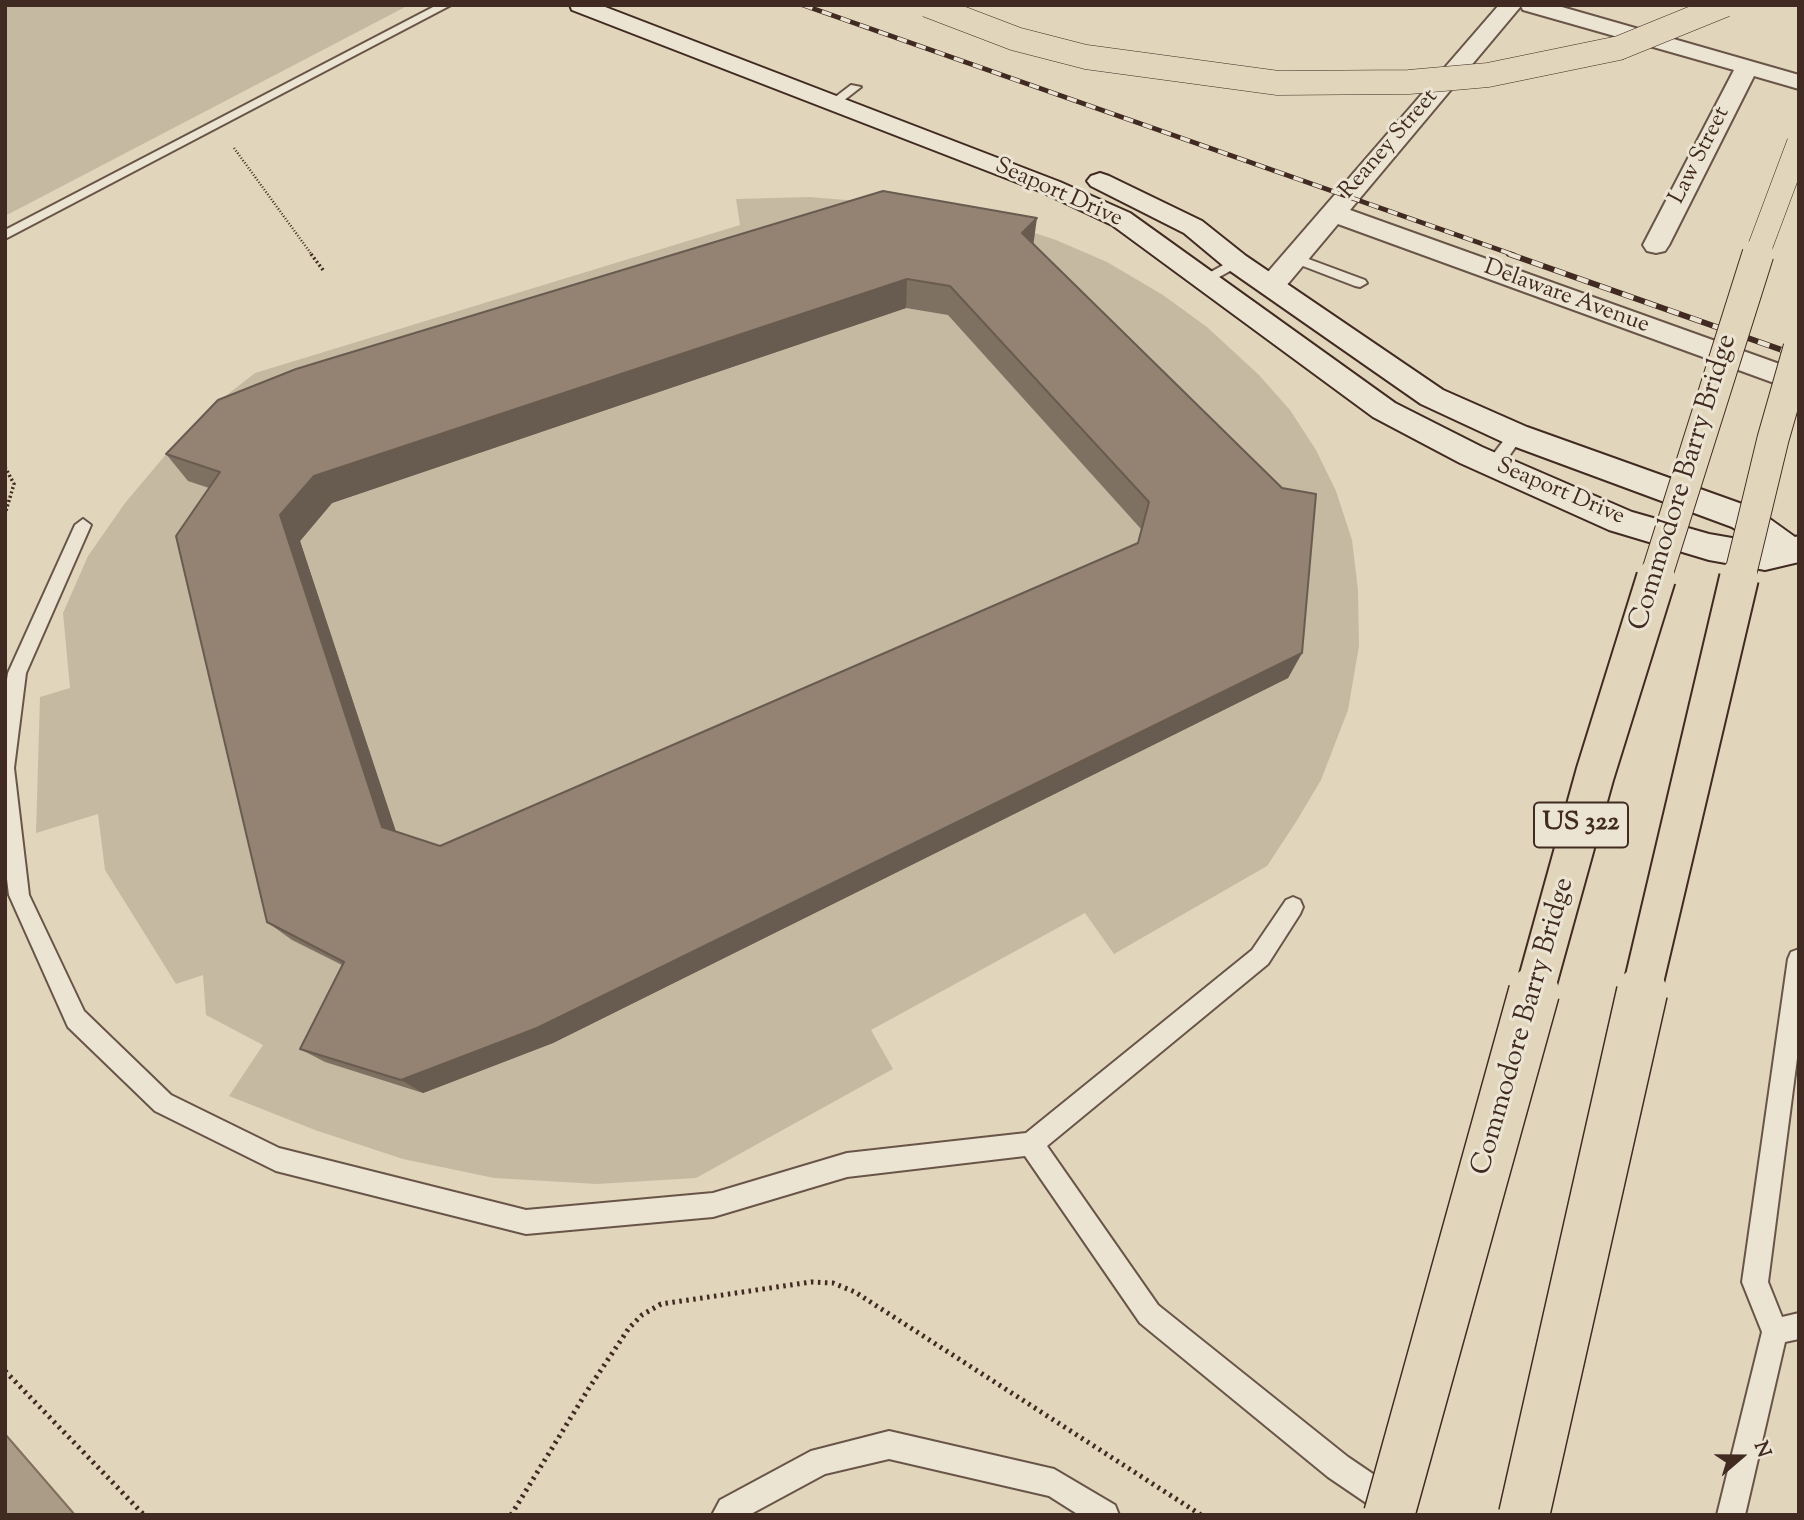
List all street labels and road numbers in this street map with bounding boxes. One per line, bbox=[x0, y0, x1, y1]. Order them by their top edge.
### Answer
street label: Reaney Street bbox=[1335, 84, 1445, 206]
street label: Law Street bbox=[1665, 103, 1737, 209]
street label: Seaport Drive bbox=[990, 154, 1126, 234]
street label: Delaware Avenue bbox=[1479, 255, 1653, 341]
street label: Commodore Barry Bridge bbox=[1624, 331, 1746, 635]
street label: Seaport Drive bbox=[1492, 454, 1628, 532]
road number: US 322 bbox=[1534, 803, 1628, 848]
street label: Commodore Barry Bridge bbox=[1466, 874, 1584, 1180]

